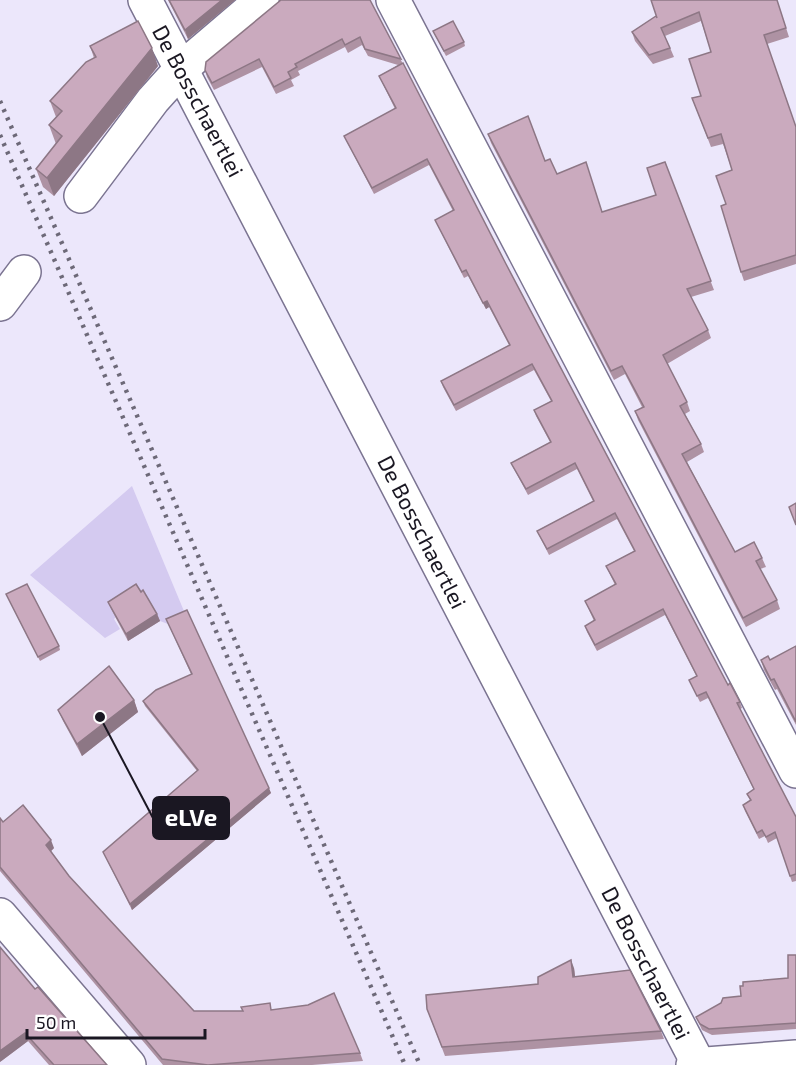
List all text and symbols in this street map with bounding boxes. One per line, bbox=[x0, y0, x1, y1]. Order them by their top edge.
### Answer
street label: De Bosschaertlei bbox=[148, 20, 250, 181]
street label: De Bosschaertlei bbox=[373, 451, 473, 612]
callout: eLVe bbox=[153, 797, 229, 839]
text: eLVe bbox=[165, 802, 217, 831]
street label: De Bosschaertlei bbox=[597, 882, 697, 1043]
scale bar bbox=[27, 1002, 206, 1040]
text: 50 m bbox=[36, 1011, 76, 1033]

